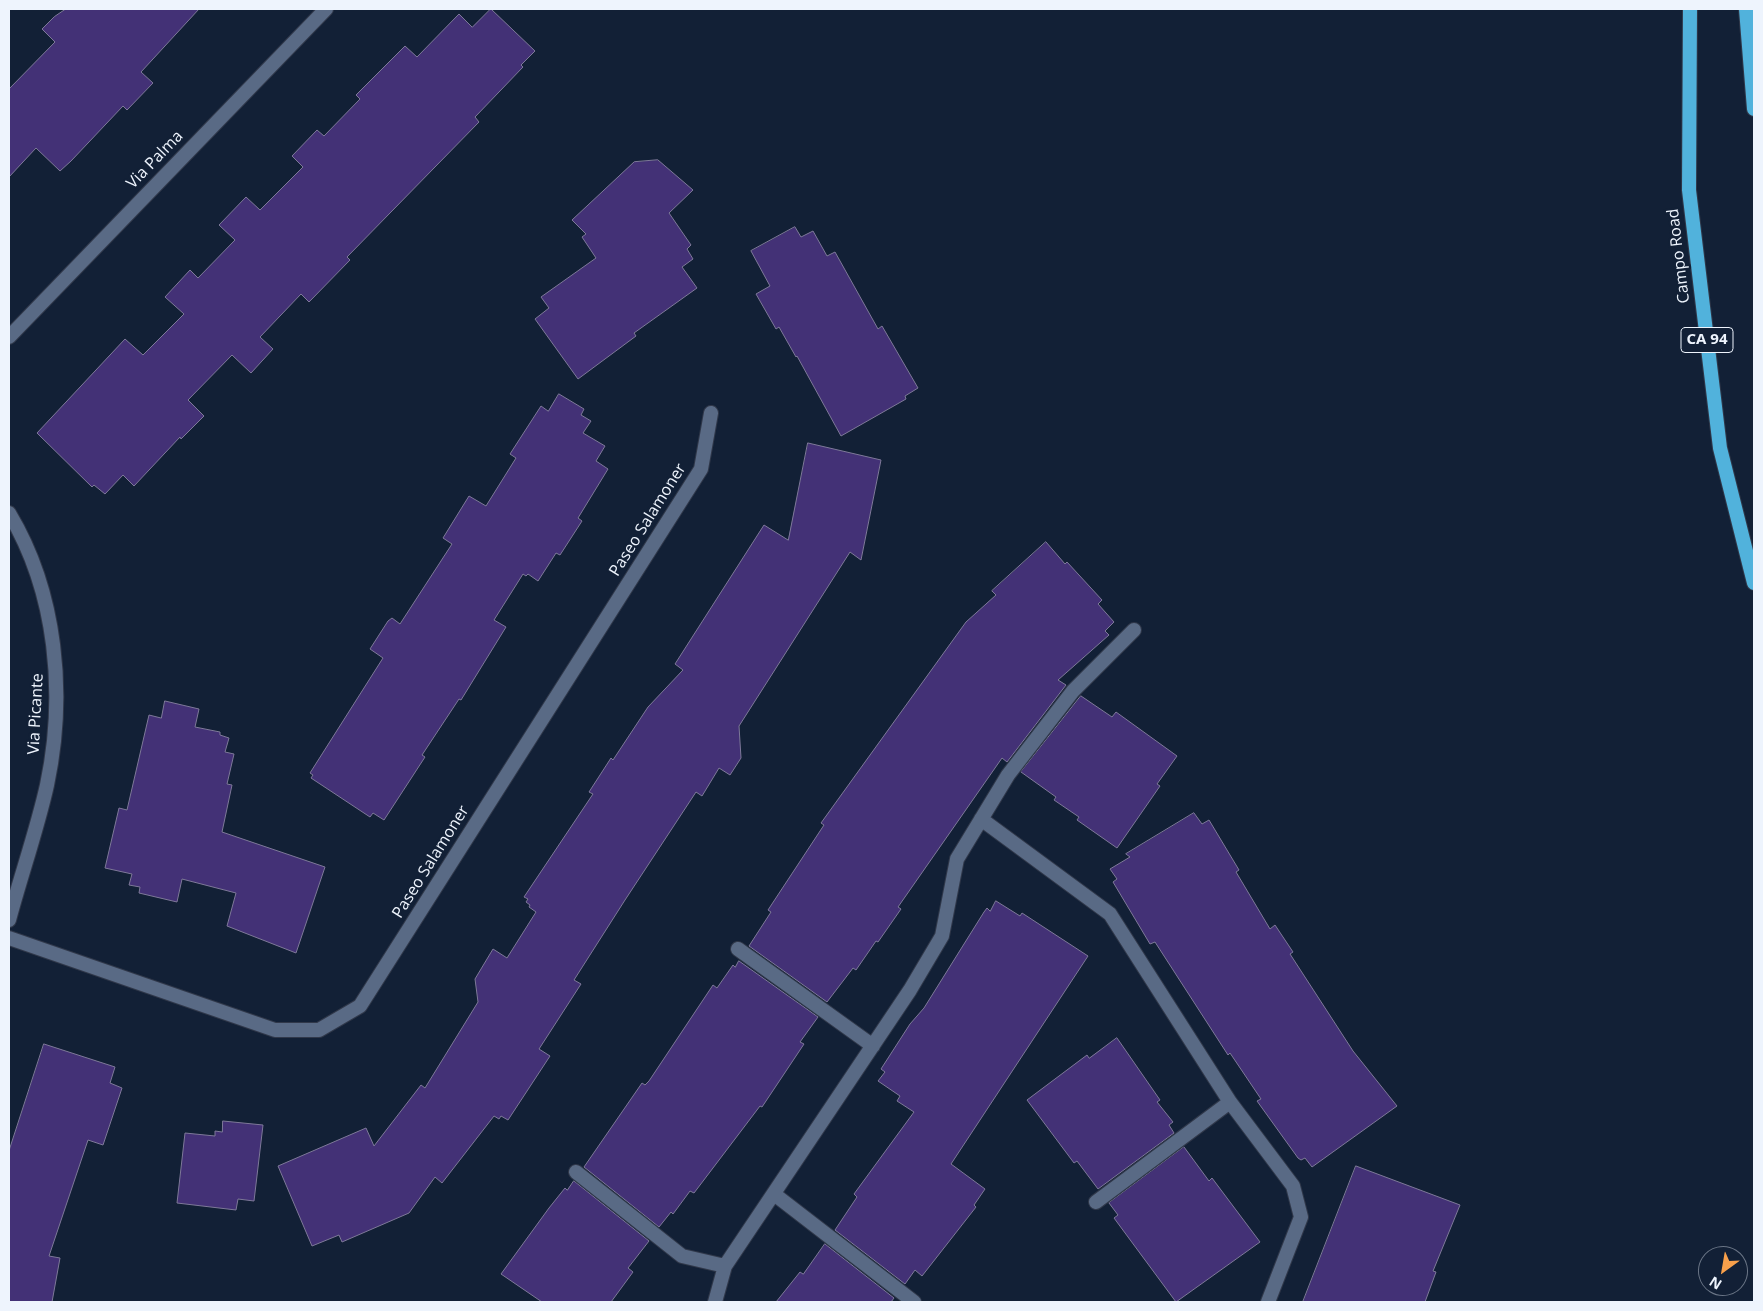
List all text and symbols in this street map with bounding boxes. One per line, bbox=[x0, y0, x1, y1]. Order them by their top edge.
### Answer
street label: Via Palma bbox=[123, 127, 187, 193]
street label: Campo Road bbox=[1664, 207, 1694, 305]
road number: CA 94 bbox=[1681, 328, 1733, 352]
street label: Paseo Salamoner bbox=[606, 460, 690, 580]
street label: Via Picante bbox=[24, 673, 48, 755]
street label: Paseo Salamoner bbox=[389, 802, 473, 922]
north arrow bbox=[1698, 1246, 1748, 1296]
text: N bbox=[1705, 1272, 1725, 1294]

